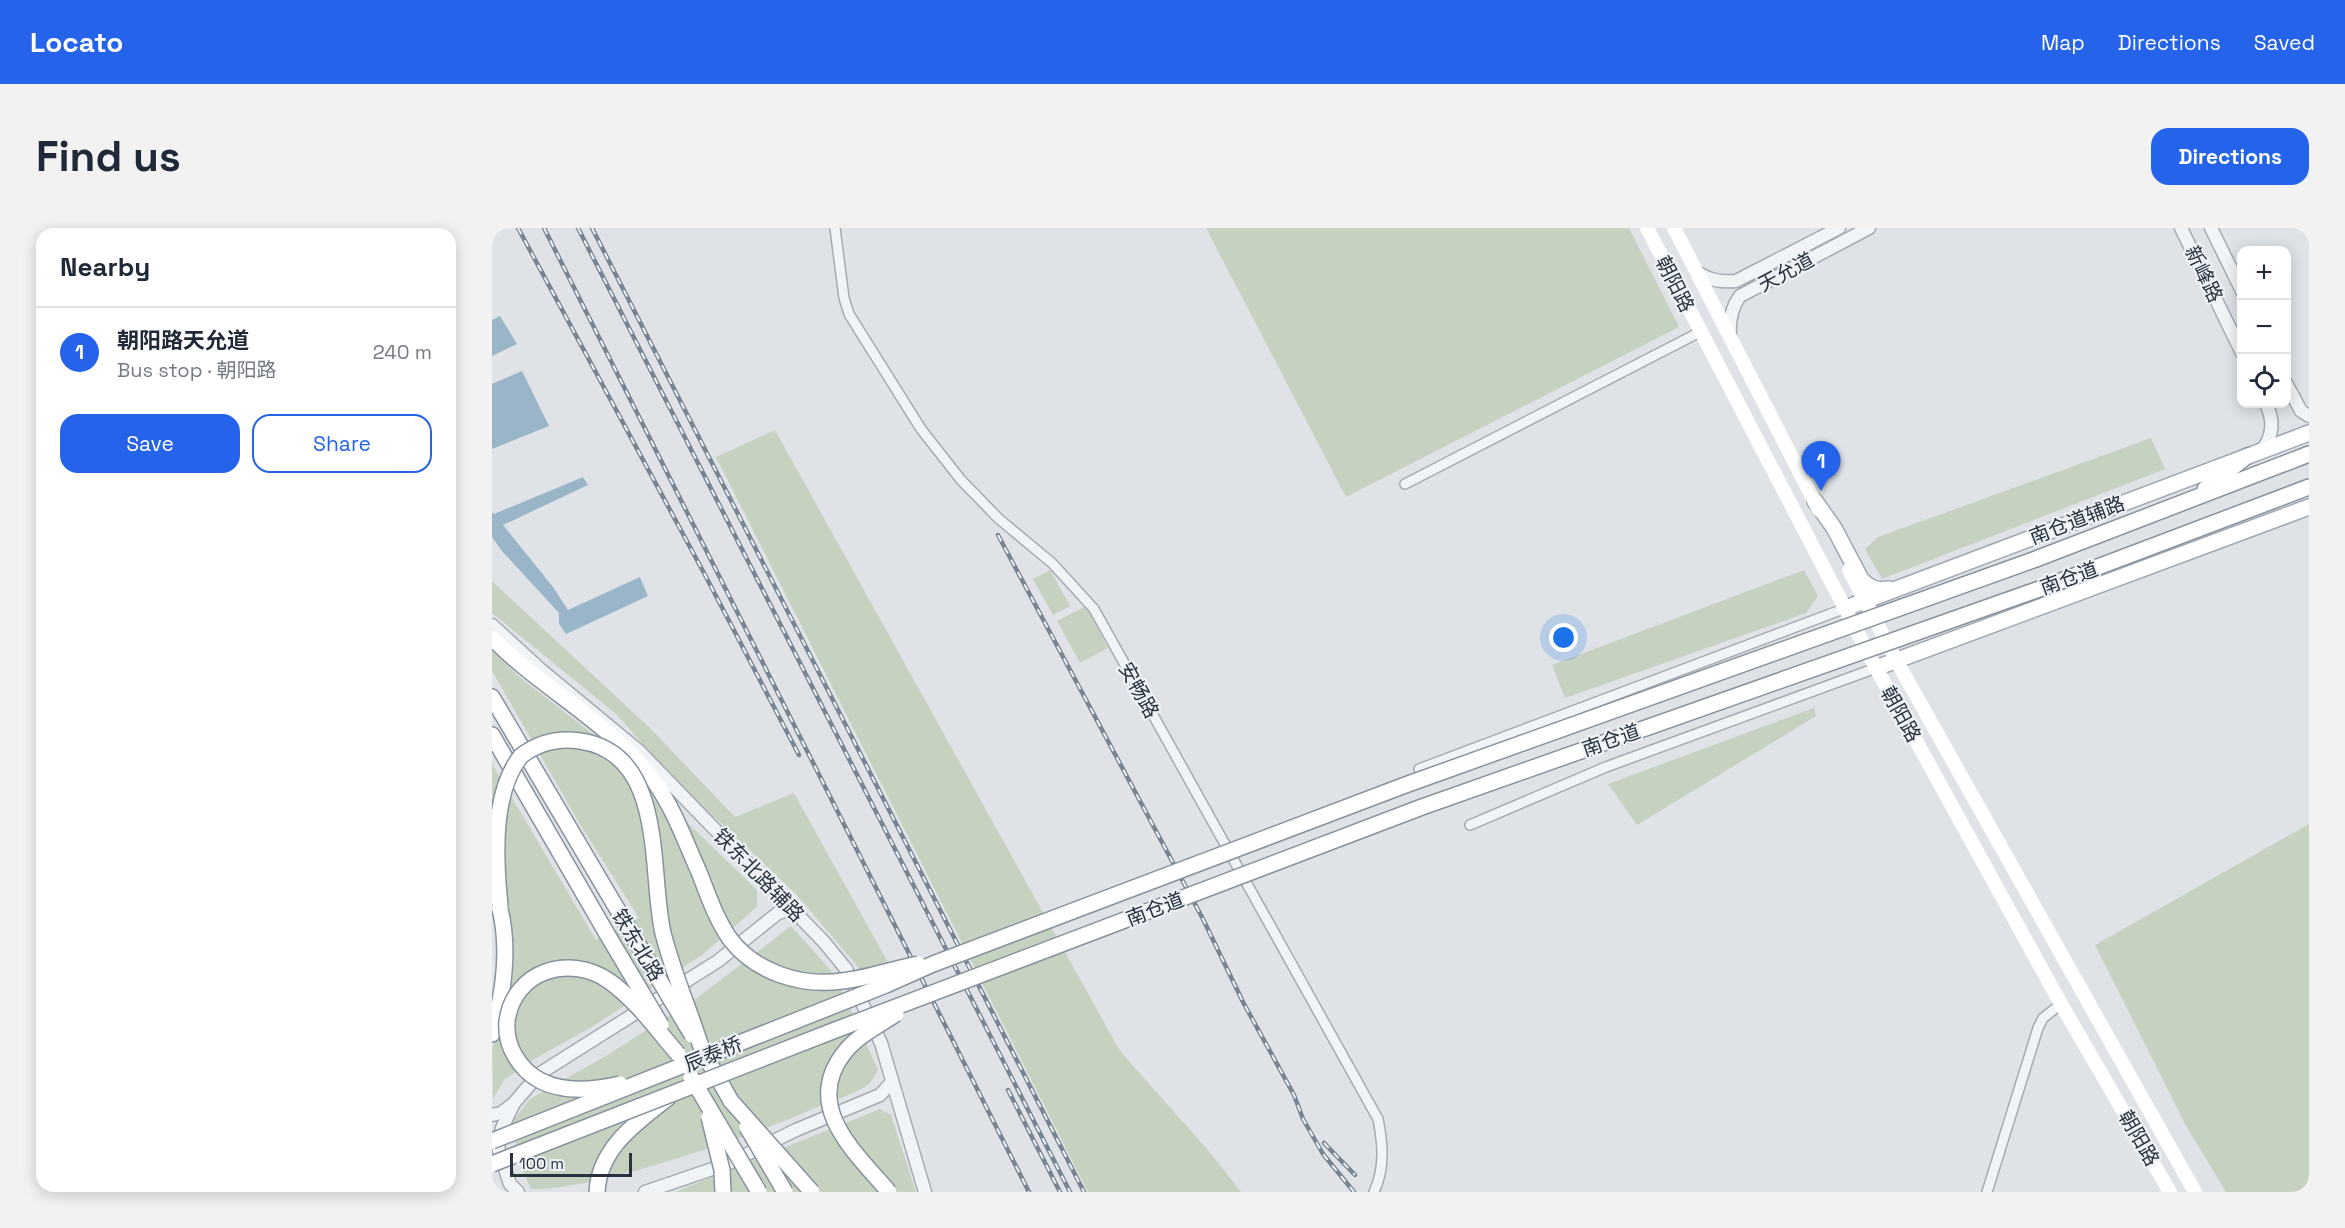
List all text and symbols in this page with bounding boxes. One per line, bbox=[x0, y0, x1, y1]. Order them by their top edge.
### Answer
text: Locato bbox=[30, 24, 123, 60]
text: Map bbox=[2041, 29, 2085, 56]
text: Directions bbox=[2118, 29, 2221, 56]
text: Saved bbox=[2254, 29, 2315, 56]
button: Directions bbox=[2151, 128, 2309, 185]
text: Find us bbox=[36, 130, 181, 183]
street label: 新峰路 bbox=[2179, 241, 2229, 307]
street label: 天允道 bbox=[1753, 246, 1819, 298]
map controls bbox=[2237, 246, 2291, 408]
button: + bbox=[2237, 246, 2291, 300]
text: Nearby bbox=[60, 250, 150, 284]
street label: 朝阳路 bbox=[1650, 251, 1700, 317]
button: − bbox=[2237, 300, 2291, 354]
text: 朝阳路天允道 bbox=[117, 326, 249, 354]
text: 1 bbox=[75, 339, 84, 365]
text: 240 m bbox=[373, 339, 432, 365]
button: locate bbox=[2237, 354, 2291, 408]
text: Bus stop · 朝阳路 bbox=[117, 357, 277, 383]
button: Save bbox=[60, 414, 240, 473]
button: Share bbox=[252, 414, 432, 473]
pin: 1 bbox=[1802, 442, 1840, 491]
street label: 南仓道辅路 bbox=[2026, 490, 2128, 550]
street label: 南仓道 bbox=[2036, 556, 2102, 600]
your location bbox=[1549, 623, 1578, 652]
street label: 安畅路 bbox=[1113, 657, 1165, 723]
street label: 朝阳路 bbox=[1875, 681, 1927, 747]
street label: 南仓道 bbox=[1578, 718, 1644, 762]
street label: 铁东北路辅路 bbox=[708, 823, 810, 927]
street label: 南仓道 bbox=[1122, 886, 1188, 932]
street label: 铁东北路 bbox=[606, 904, 670, 986]
street label: 辰泰桥 bbox=[680, 1031, 746, 1077]
street label: 朝阳路 bbox=[2113, 1106, 2165, 1170]
scale bar bbox=[510, 1150, 632, 1178]
text: 100 m bbox=[519, 1153, 564, 1174]

